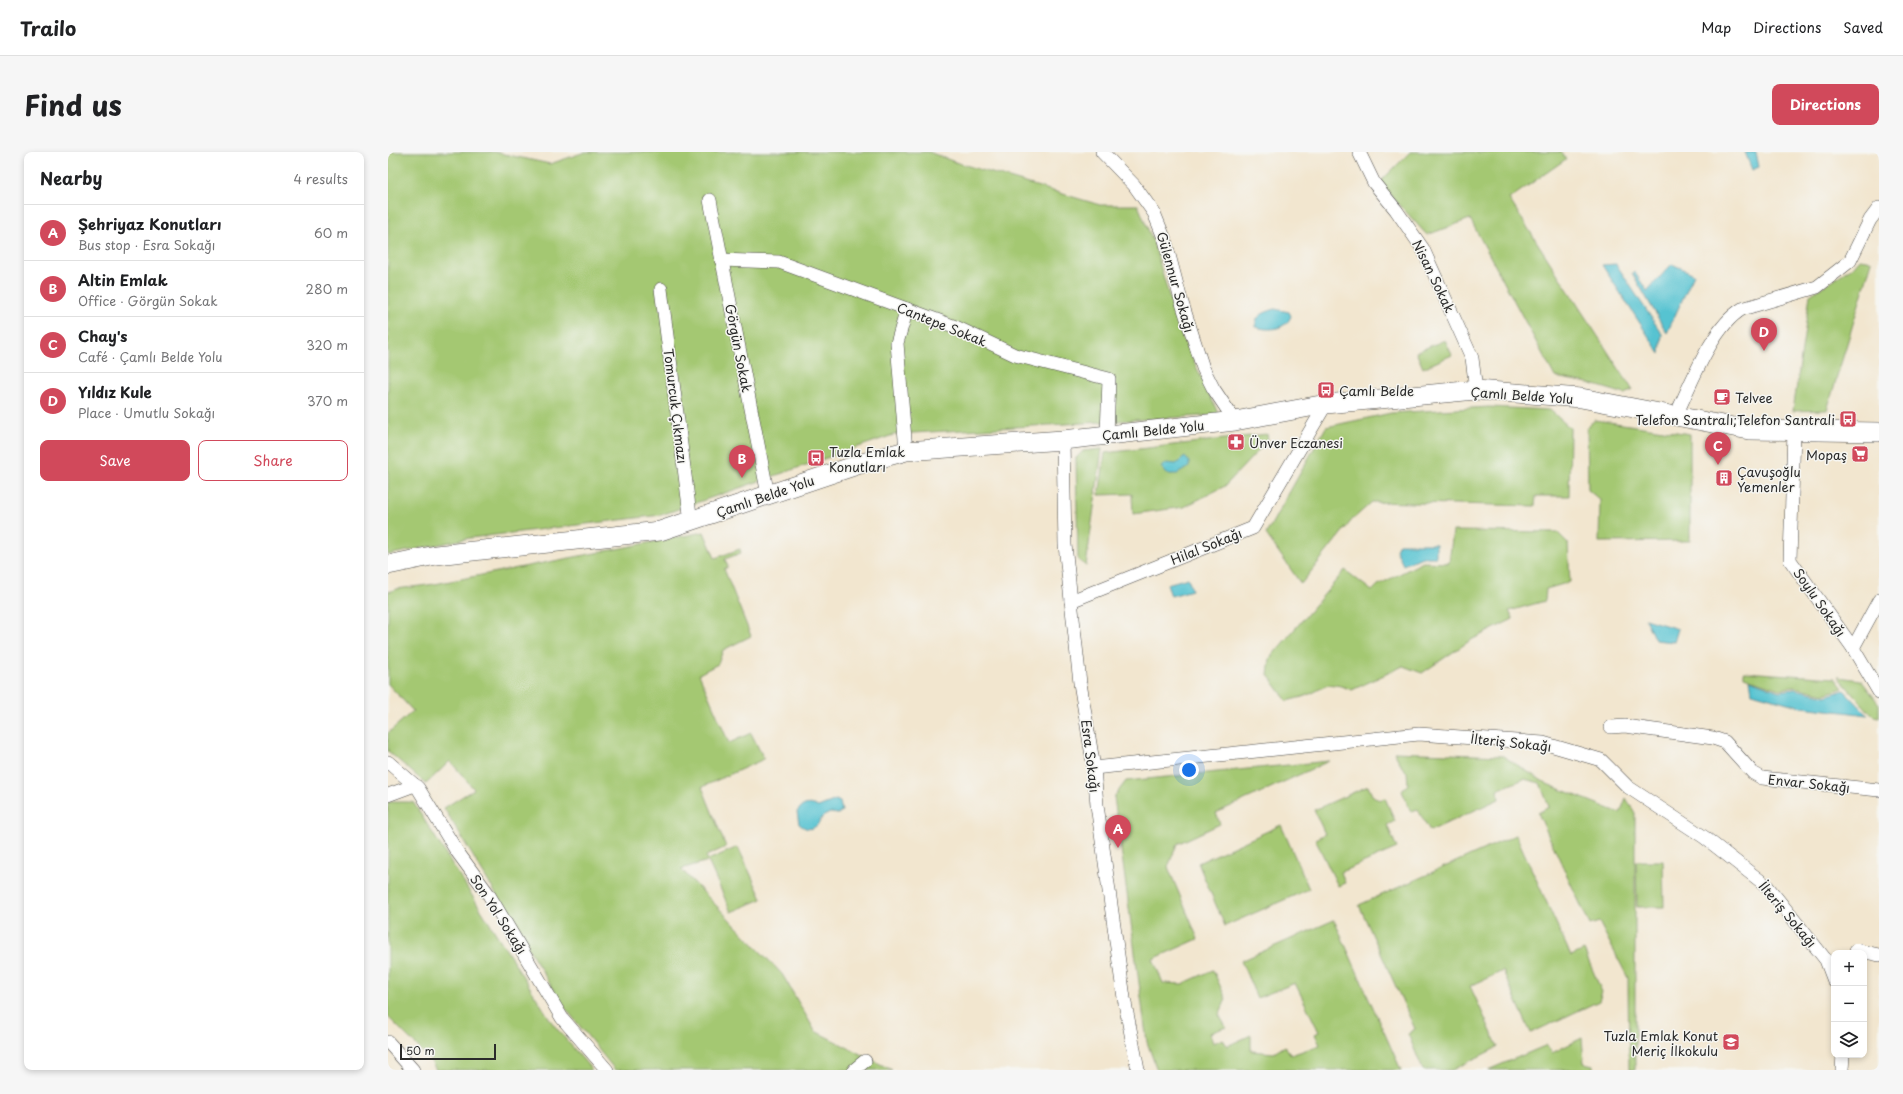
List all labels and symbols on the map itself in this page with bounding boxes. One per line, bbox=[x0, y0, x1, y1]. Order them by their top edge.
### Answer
street label: Gülennur Sokağı bbox=[1153, 229, 1199, 335]
street label: Nisan Sokak bbox=[1408, 236, 1460, 316]
street label: Cantepe Sokak bbox=[894, 297, 990, 351]
street label: Görgün Sokak bbox=[721, 302, 757, 394]
pin: D bbox=[1751, 318, 1777, 351]
street label: Tomurcuk Çıkmazı bbox=[660, 348, 692, 464]
bus stop icon: Çamlı Belde bbox=[1316, 380, 1336, 400]
place label: Çamlı Belde bbox=[1339, 381, 1414, 400]
street label: Çamlı Belde Yolu bbox=[1470, 382, 1574, 408]
cafe icon: Telvee bbox=[1712, 387, 1732, 407]
place label: Telvee bbox=[1735, 388, 1773, 407]
bus stop icon: Telefon Santralı;Telefon Santrali bbox=[1838, 409, 1858, 429]
place label: Telefon Santralı;Telefon Santrali bbox=[1635, 410, 1835, 429]
street label: Çamlı Belde Yolu bbox=[1101, 415, 1205, 445]
pharmacy icon: Ünver Eczanesi bbox=[1226, 432, 1246, 452]
pin: C bbox=[1705, 432, 1731, 465]
place label: Ünver Eczanesi bbox=[1249, 433, 1343, 452]
place label: Tuzla Emlak Konutları bbox=[829, 442, 905, 476]
supermarket icon: Mopaş bbox=[1850, 444, 1870, 464]
pin: B bbox=[729, 445, 755, 478]
place label: Mopaş bbox=[1806, 445, 1847, 464]
bus stop icon: Tuzla Emlak Konutları bbox=[806, 448, 826, 468]
place label: Çavuşoğlu Yemenler bbox=[1737, 462, 1801, 496]
building icon: Çavuşoğlu Yemenler bbox=[1714, 468, 1734, 488]
street label: Çamlı Belde Yolu bbox=[713, 470, 817, 522]
street label: Hilal Sokağı bbox=[1167, 523, 1245, 569]
street label: Soylu Sokağı bbox=[1789, 564, 1851, 640]
street label: Esra Sokağı bbox=[1077, 718, 1105, 794]
street label: İlteriş Sokağı bbox=[1470, 728, 1552, 756]
your location bbox=[1179, 760, 1199, 780]
street label: Envar Sokağı bbox=[1767, 769, 1851, 797]
pin: A bbox=[1105, 815, 1131, 848]
street label: Son Yol Sokağı bbox=[466, 871, 532, 957]
street label: İlteriş Sokağı bbox=[1755, 877, 1821, 951]
place label: Tuzla Emlak Konut Meriç İlkokulu bbox=[1604, 1026, 1718, 1060]
school or university icon: Tuzla Emlak Konut Meriç İlkokulu bbox=[1721, 1032, 1741, 1052]
scale bar bbox=[400, 1042, 496, 1061]

